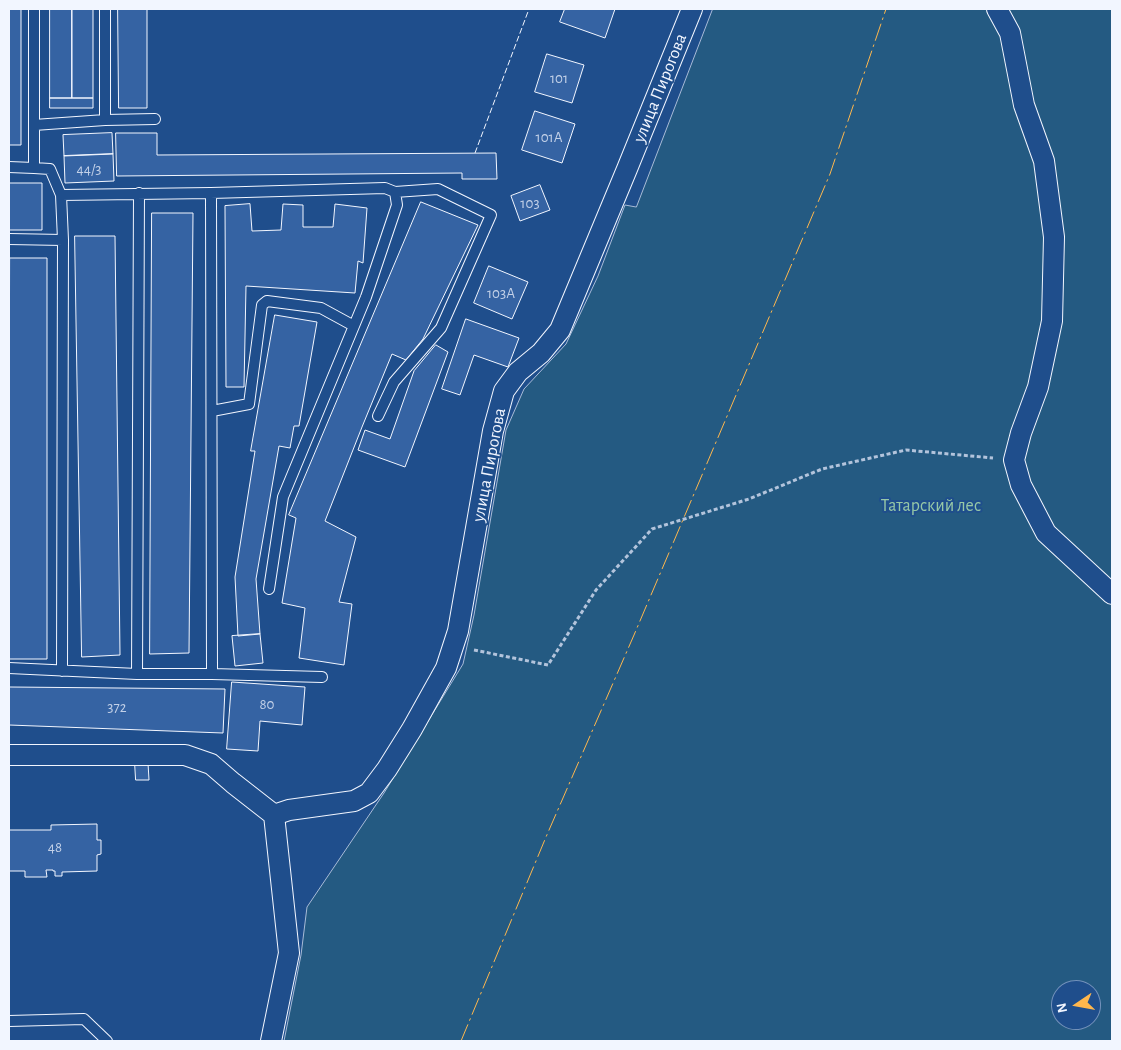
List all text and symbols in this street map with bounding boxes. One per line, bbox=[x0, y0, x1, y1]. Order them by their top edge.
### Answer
street label: улица Пирогова bbox=[628, 30, 692, 146]
house number: 101 bbox=[550, 69, 568, 87]
house number: 101А bbox=[535, 128, 563, 146]
house number: 44/3 bbox=[77, 160, 101, 178]
house number: 103 bbox=[520, 194, 540, 212]
house number: 103А bbox=[487, 284, 515, 302]
street label: улица Пирогова bbox=[467, 406, 511, 524]
park label: Татарский лес bbox=[881, 495, 981, 517]
house number: 80 bbox=[259, 695, 275, 713]
house number: 372 bbox=[107, 698, 127, 716]
house number: 48 bbox=[48, 838, 62, 856]
north arrow bbox=[1051, 980, 1101, 1030]
text: N bbox=[1054, 1002, 1070, 1014]

